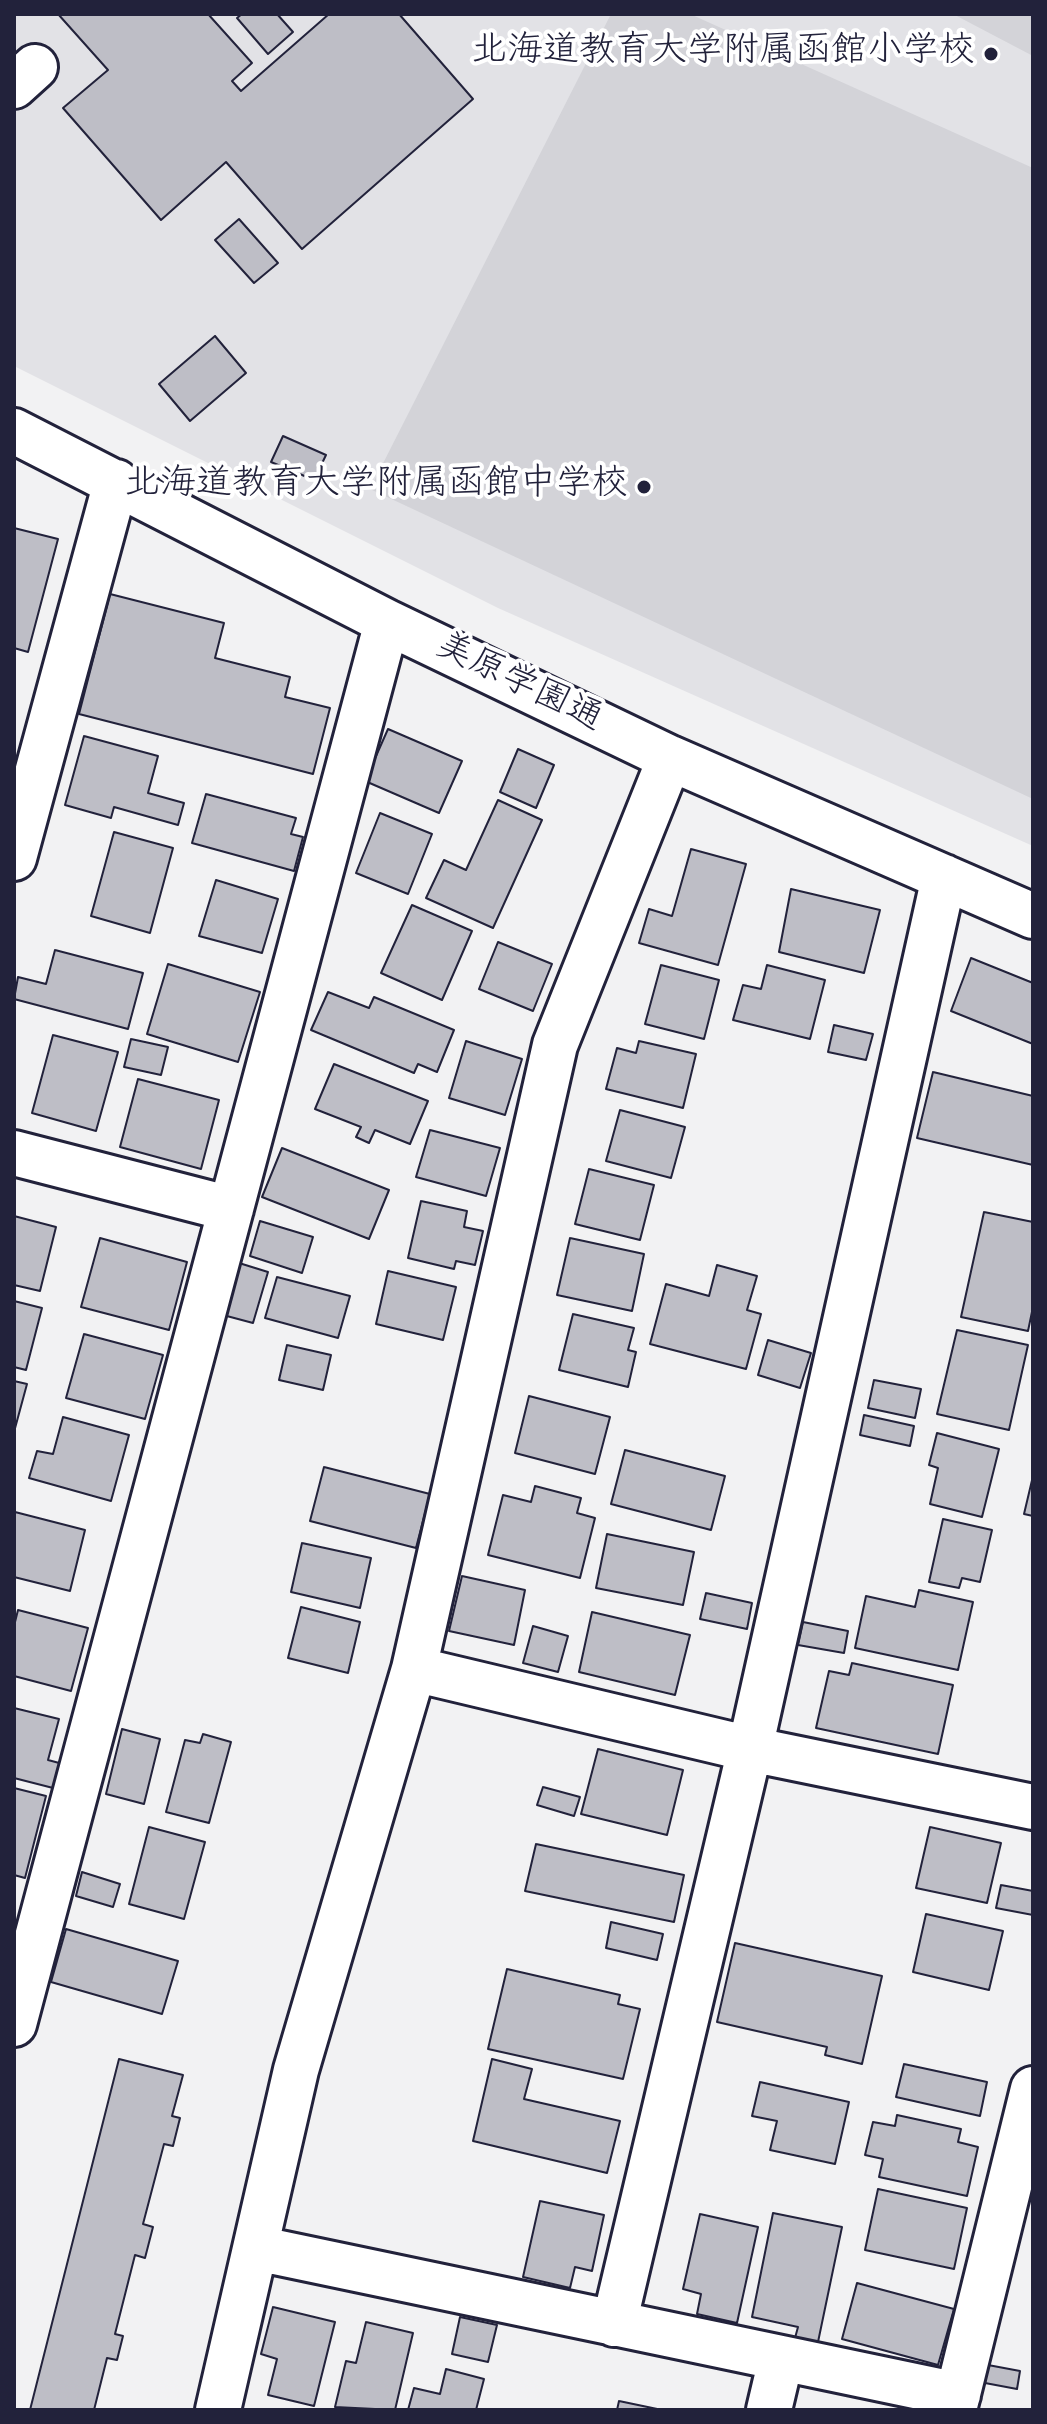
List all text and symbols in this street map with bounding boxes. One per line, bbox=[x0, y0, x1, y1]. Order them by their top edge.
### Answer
place label: 北海道教育大学附属函館小学校 bbox=[471, 32, 975, 76]
marker: 北海道教育大学附属函館小学校 bbox=[982, 45, 1000, 63]
place label: 北海道教育大学附属函館中学校 bbox=[124, 465, 628, 509]
marker: 北海道教育大学附属函館中学校 bbox=[635, 478, 653, 496]
street label: 美原学園通 bbox=[428, 626, 608, 744]

